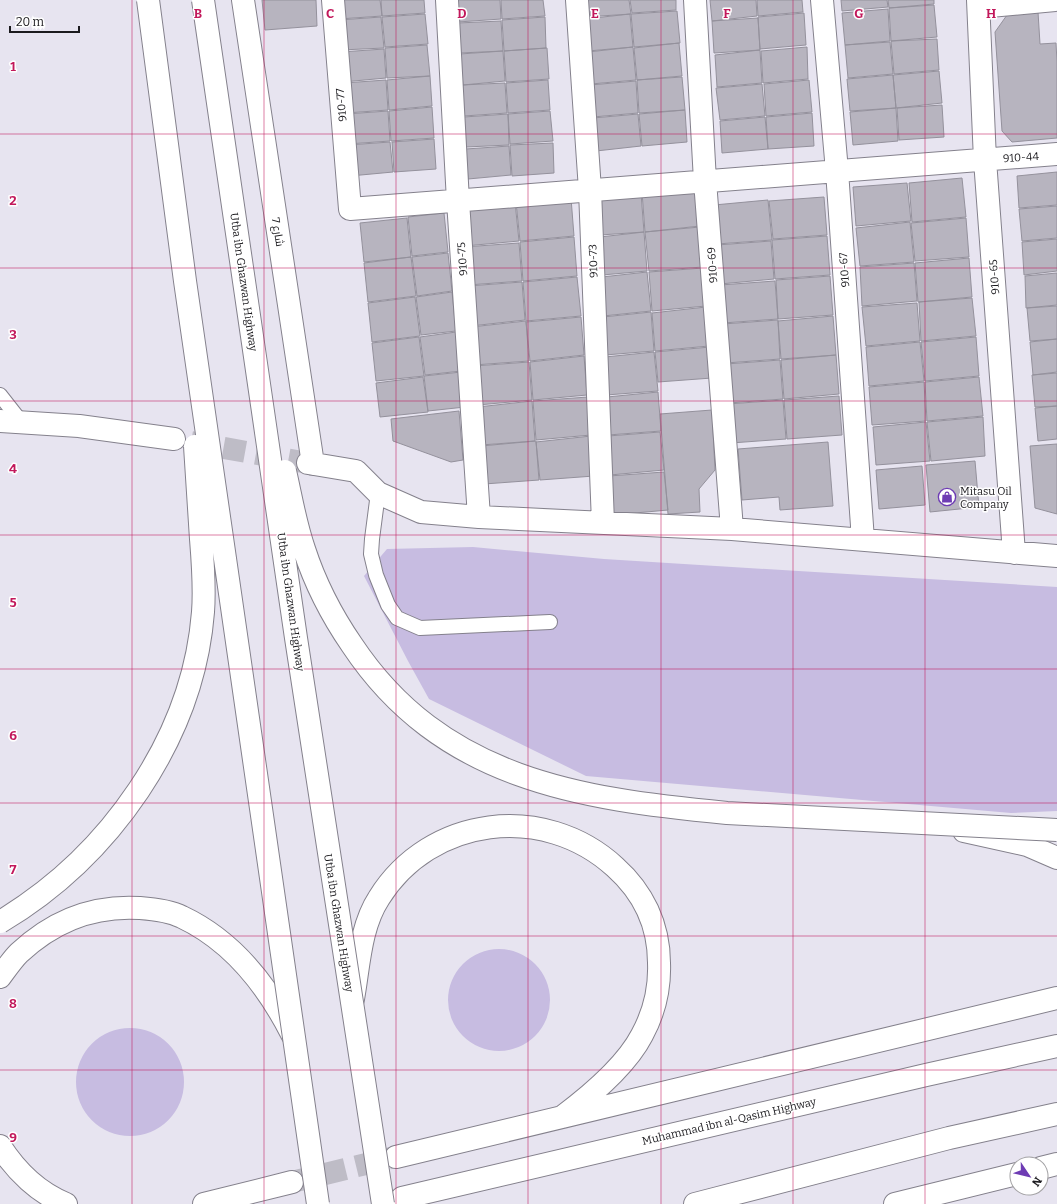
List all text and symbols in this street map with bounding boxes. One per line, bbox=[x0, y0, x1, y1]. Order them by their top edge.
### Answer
text: B bbox=[194, 6, 202, 21]
text: C bbox=[326, 6, 334, 21]
text: D bbox=[457, 6, 467, 21]
text: E bbox=[591, 6, 599, 21]
text: F bbox=[723, 6, 731, 21]
text: G bbox=[854, 6, 864, 21]
text: H bbox=[986, 6, 996, 21]
scale bar bbox=[10, 8, 79, 34]
text: 20 m bbox=[16, 15, 45, 29]
text: 1 bbox=[10, 59, 16, 74]
street label: 910-77 bbox=[334, 87, 349, 122]
street label: 910-44 bbox=[1003, 150, 1040, 165]
text: 2 bbox=[9, 193, 17, 208]
street label: Utba ibn Ghazwan Highway bbox=[227, 212, 260, 352]
street label: شارع 7 bbox=[268, 217, 286, 248]
street label: 910-75 bbox=[455, 242, 470, 276]
street label: 910-73 bbox=[586, 244, 601, 278]
street label: 910-69 bbox=[705, 247, 720, 283]
street label: 910-67 bbox=[837, 252, 852, 288]
street label: 910-65 bbox=[987, 259, 1002, 295]
text: 3 bbox=[9, 327, 17, 342]
text: 4 bbox=[9, 461, 17, 476]
place label: Mitasu Oil Company bbox=[960, 485, 1012, 511]
shop icon: Mitasu Oil Company bbox=[937, 487, 957, 507]
street label: Utba ibn Ghazwan Highway bbox=[274, 532, 307, 672]
text: 5 bbox=[9, 595, 17, 610]
text: 6 bbox=[9, 728, 17, 743]
street label: Utba ibn Ghazwan Highway bbox=[321, 853, 356, 993]
text: 7 bbox=[10, 862, 17, 877]
text: 8 bbox=[9, 996, 17, 1011]
street label: Muhammad ibn al-Qasim Highway bbox=[641, 1095, 818, 1148]
text: 9 bbox=[9, 1130, 17, 1145]
north arrow bbox=[1009, 1156, 1049, 1196]
text: N bbox=[1029, 1174, 1045, 1189]

